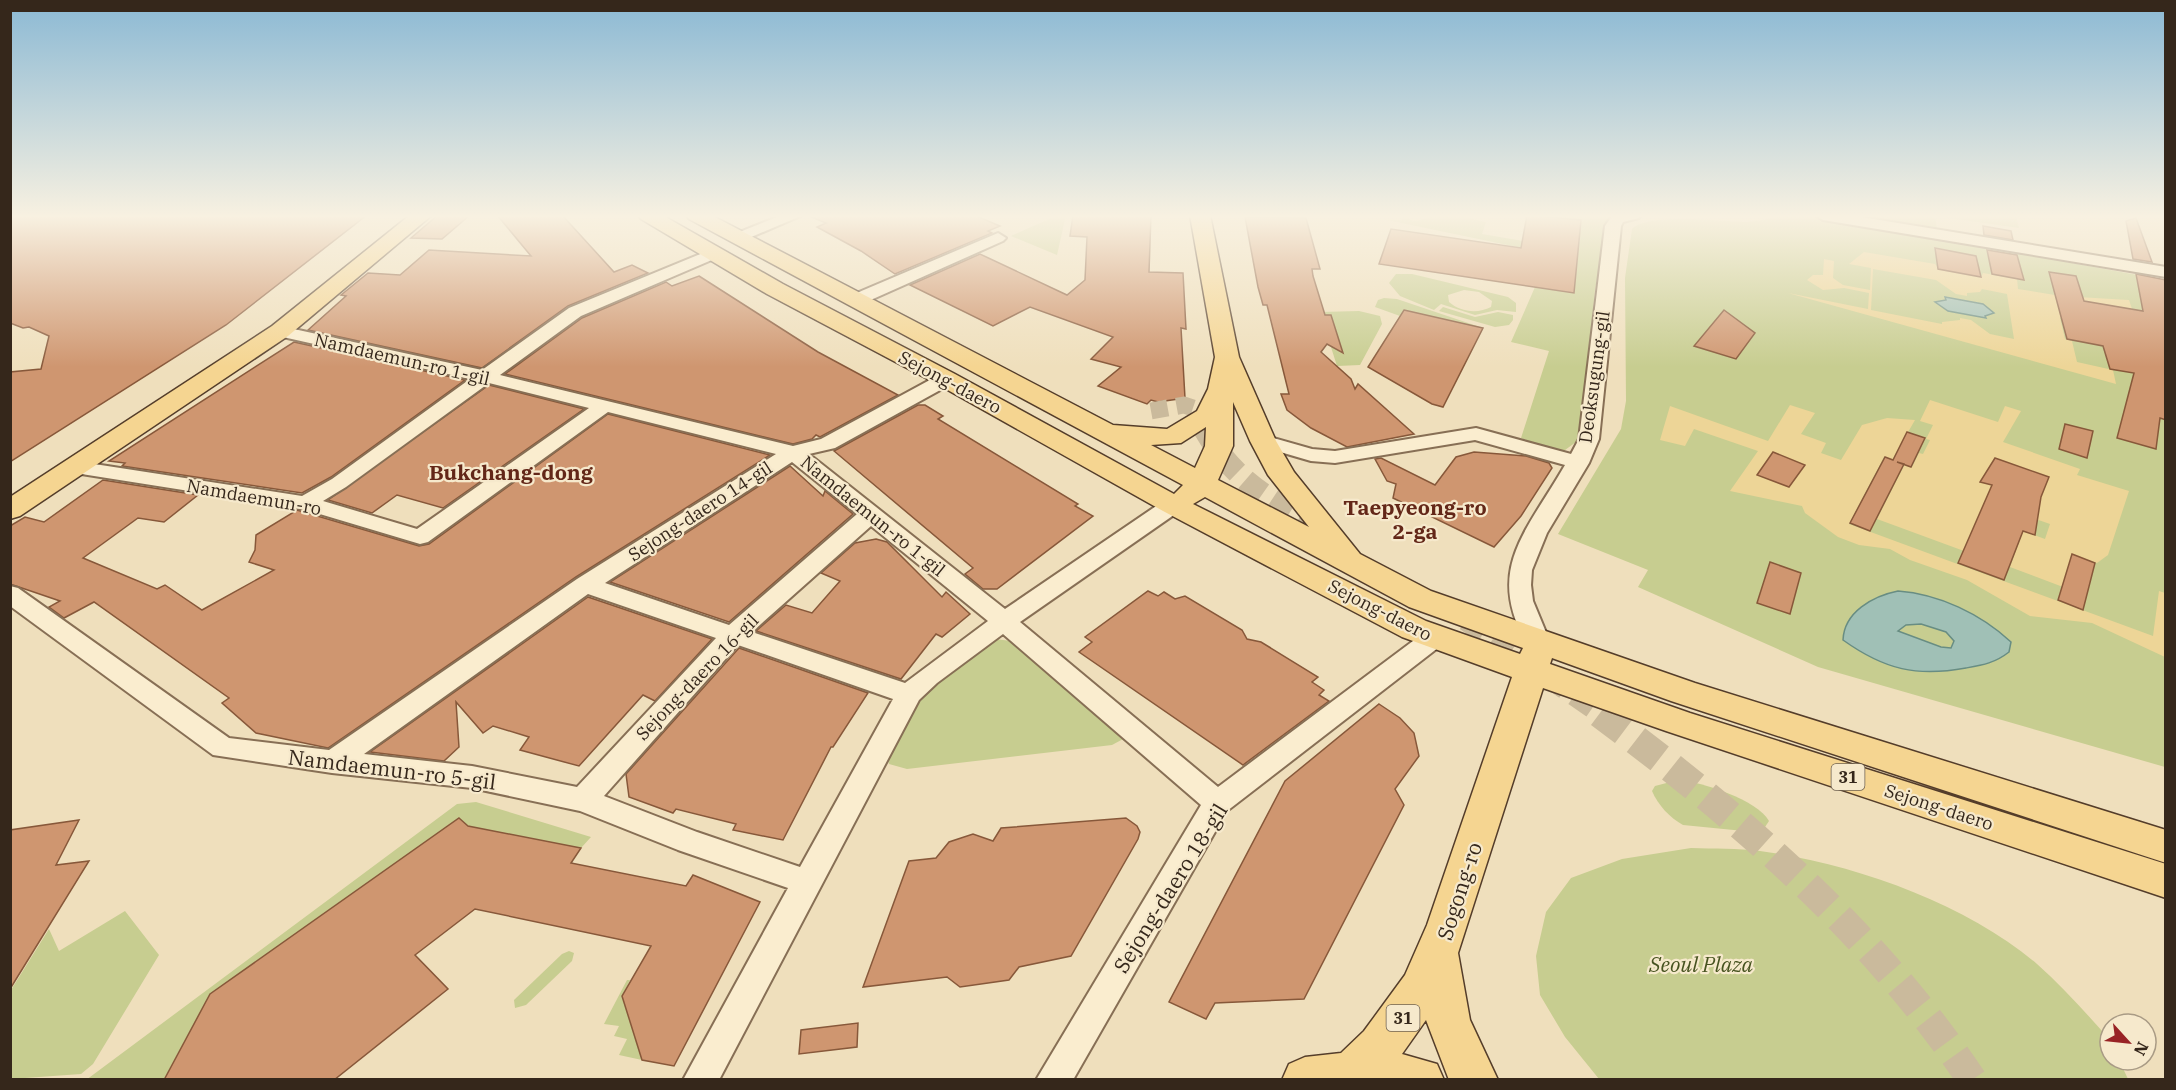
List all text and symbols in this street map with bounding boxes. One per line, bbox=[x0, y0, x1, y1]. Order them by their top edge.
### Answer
street label: Deoksugung-gil bbox=[1573, 309, 1615, 445]
street label: Namdaemun-ro 1-gil bbox=[312, 328, 492, 390]
street label: Sejong-daero bbox=[895, 345, 1005, 419]
street label: Namdaemun-ro 1-gil bbox=[796, 451, 950, 581]
street label: Sejong-daero 14-gil bbox=[624, 456, 776, 566]
district label: Bukchang-dong bbox=[429, 458, 594, 486]
street label: Namdaemun-ro bbox=[185, 474, 323, 520]
district label: Taepyeong-ro 2-ga bbox=[1343, 493, 1487, 545]
street label: Sejong-daero bbox=[1324, 574, 1436, 646]
street label: Sejong-daero 16-gil bbox=[631, 609, 763, 745]
street label: Namdaemun-ro 5-gil bbox=[286, 742, 498, 796]
road number: 31 bbox=[1832, 764, 1864, 790]
street label: Sejong-daero bbox=[1882, 779, 1996, 835]
street label: Sejong-daero 18-gil bbox=[1107, 798, 1233, 978]
street label: Sogong-ro bbox=[1430, 838, 1488, 944]
park label: Seoul Plaza bbox=[1648, 950, 1753, 978]
road number: 31 bbox=[1386, 1005, 1420, 1031]
north arrow bbox=[2098, 1012, 2158, 1072]
text: N bbox=[2130, 1039, 2153, 1059]

